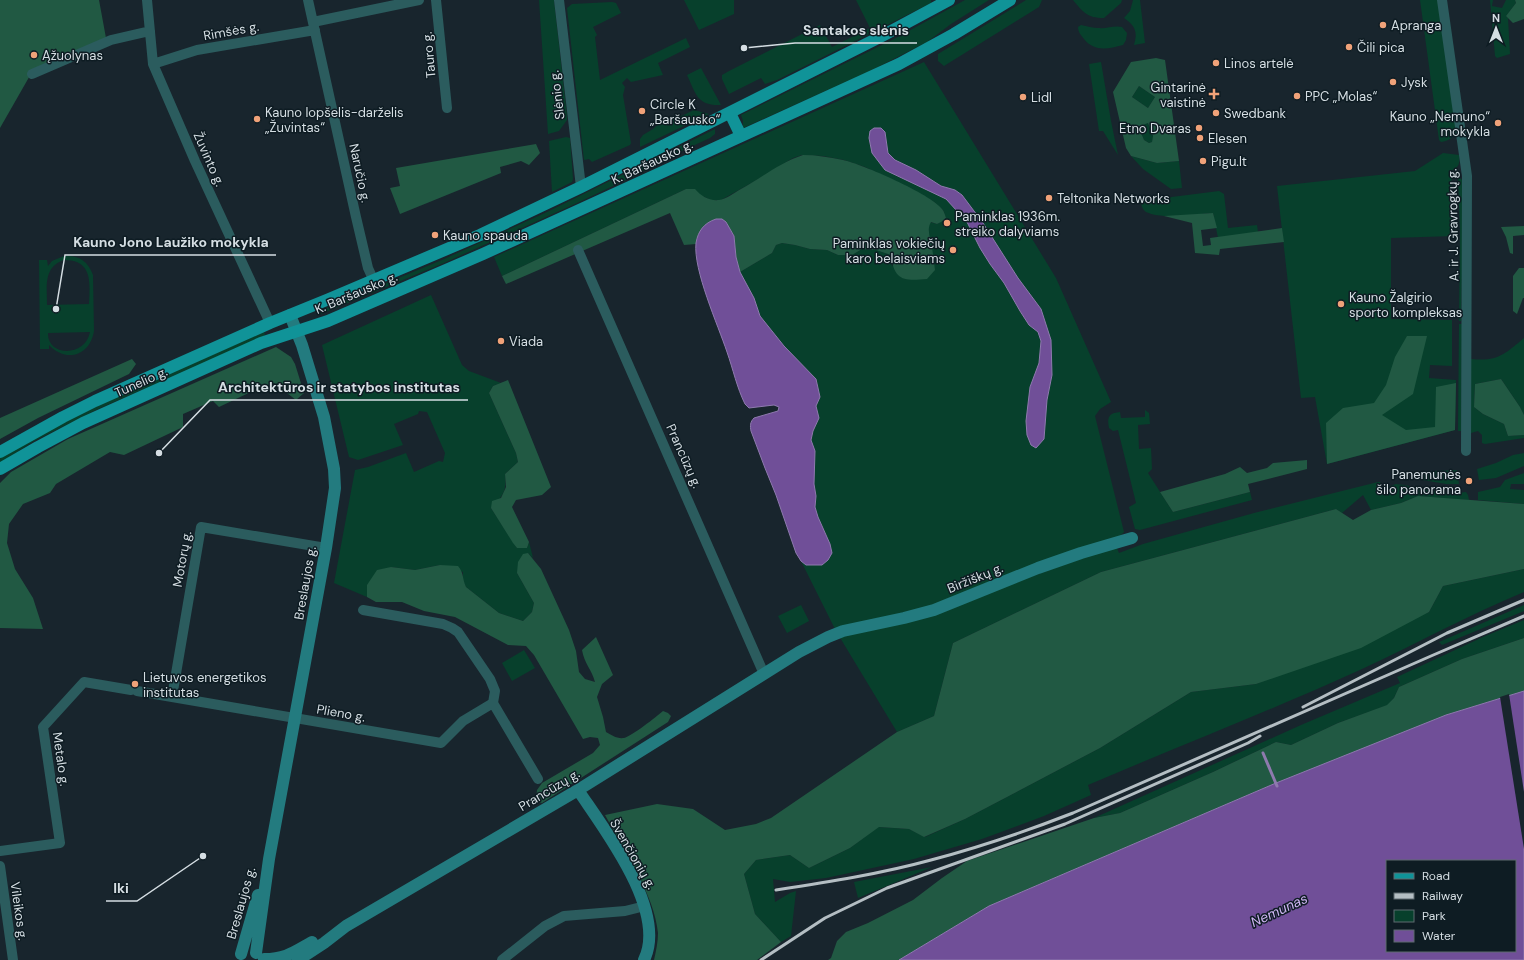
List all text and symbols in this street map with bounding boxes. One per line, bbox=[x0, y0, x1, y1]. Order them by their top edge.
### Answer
north arrow bbox=[1476, 8, 1516, 48]
text: N bbox=[1492, 11, 1500, 25]
callout: Santakos slėnis bbox=[795, 17, 917, 43]
place label: Apranga bbox=[1391, 17, 1441, 34]
street label: Rimšės g. bbox=[202, 18, 261, 44]
marker: Apranga bbox=[1378, 20, 1388, 30]
text: Santakos slėnis bbox=[803, 21, 909, 39]
street label: Tauro g. bbox=[418, 31, 439, 79]
place label: Čili pica bbox=[1357, 39, 1405, 56]
marker: Čili pica bbox=[1344, 42, 1354, 52]
place label: Ąžuolynas bbox=[42, 47, 103, 64]
marker: Ąžuolynas bbox=[29, 50, 39, 60]
place label: Linos artelė bbox=[1224, 55, 1294, 72]
marker: Linos artelė bbox=[1211, 58, 1221, 68]
street label: Slėnio g. bbox=[546, 69, 568, 121]
place label: Jysk bbox=[1401, 74, 1428, 91]
marker: Jysk bbox=[1388, 77, 1398, 87]
place label: Gintarinė vaistinė bbox=[1151, 79, 1206, 111]
place label: PPC „Molas“ bbox=[1305, 88, 1378, 105]
place label: Lidl bbox=[1031, 89, 1052, 106]
marker: Gintarinė vaistinė bbox=[1209, 89, 1219, 99]
marker: PPC „Molas“ bbox=[1292, 91, 1302, 101]
marker: Lidl bbox=[1018, 92, 1028, 102]
place label: Circle K „Baršausko“ bbox=[650, 96, 721, 128]
place label: Kauno lopšelis-darželis „Žuvintas“ bbox=[265, 104, 404, 136]
place label: Swedbank bbox=[1224, 105, 1286, 122]
marker: Circle K „Baršausko“ bbox=[637, 106, 647, 116]
marker: Swedbank bbox=[1211, 108, 1221, 118]
place label: Kauno „Nemuno“ mokykla bbox=[1390, 108, 1490, 140]
marker: Kauno lopšelis-darželis „Žuvintas“ bbox=[252, 114, 262, 124]
marker: Kauno „Nemuno“ mokykla bbox=[1493, 118, 1503, 128]
place label: Etno Dvaras bbox=[1119, 120, 1191, 137]
marker: Etno Dvaras bbox=[1194, 123, 1204, 133]
street label: Žuvinto g. bbox=[189, 129, 229, 189]
place label: Elesen bbox=[1208, 130, 1247, 147]
marker: Elesen bbox=[1195, 133, 1205, 143]
street label: K. Baršausko g. bbox=[609, 136, 696, 188]
street label: Naručio g. bbox=[345, 142, 375, 204]
place label: Pigu.lt bbox=[1211, 153, 1247, 170]
marker: Pigu.lt bbox=[1198, 156, 1208, 166]
street label: A. ir J. Gravrogkų g. bbox=[1444, 168, 1462, 282]
place label: Teltonika Networks bbox=[1057, 190, 1170, 207]
marker: Teltonika Networks bbox=[1044, 193, 1054, 203]
place label: Paminklas 1936m. streiko dalyviams bbox=[955, 208, 1060, 240]
marker: Paminklas 1936m. streiko dalyviams bbox=[942, 218, 952, 228]
place label: Kauno spauda bbox=[443, 227, 528, 244]
callout: Kauno Jono Laužiko mokykla bbox=[65, 229, 276, 255]
marker: Kauno spauda bbox=[430, 230, 440, 240]
text: Kauno Jono Laužiko mokykla bbox=[73, 233, 269, 251]
place label: Paminklas vokiečių karo belaisviams bbox=[833, 235, 945, 267]
marker: Paminklas vokiečių karo belaisviams bbox=[948, 245, 958, 255]
street label: K. Baršausko g. bbox=[312, 268, 400, 318]
place label: Kauno Žalgirio sporto kompleksas bbox=[1349, 289, 1462, 321]
marker: Kauno Žalgirio sporto kompleksas bbox=[1336, 299, 1346, 309]
place label: Viada bbox=[509, 333, 543, 350]
marker: Viada bbox=[496, 336, 506, 346]
street label: Tunelio g. bbox=[112, 363, 170, 401]
callout: Architektūros ir statybos institutas bbox=[210, 374, 468, 400]
text: Architektūros ir statybos institutas bbox=[218, 378, 460, 396]
street label: Prancūzų g. bbox=[662, 421, 706, 491]
place label: Panemunės šilo panorama bbox=[1376, 466, 1461, 498]
marker: Panemunės šilo panorama bbox=[1464, 476, 1474, 486]
street label: Motorų g. bbox=[169, 529, 195, 588]
street label: Breslaujos g. bbox=[290, 544, 320, 621]
street label: Biržiškų g. bbox=[945, 559, 1006, 597]
place label: Lietuvos energetikos institutas bbox=[143, 669, 266, 701]
marker: Lietuvos energetikos institutas bbox=[130, 679, 140, 689]
street label: Plieno g. bbox=[315, 700, 367, 726]
street label: Metalo g. bbox=[49, 731, 73, 787]
street label: Prancūzų g. bbox=[515, 765, 583, 815]
street label: Švenčionių g. bbox=[606, 816, 660, 893]
legend bbox=[1386, 860, 1516, 952]
street label: Breslaujos g. bbox=[223, 864, 260, 941]
text: Road bbox=[1422, 868, 1450, 884]
callout: Iki bbox=[106, 875, 137, 901]
text: Iki bbox=[113, 879, 129, 897]
street label: Vileikos g. bbox=[6, 881, 32, 942]
text: Railway bbox=[1422, 888, 1463, 904]
water label: Nemunas bbox=[1248, 889, 1310, 931]
text: Park bbox=[1422, 908, 1446, 924]
text: Water bbox=[1422, 928, 1456, 944]

